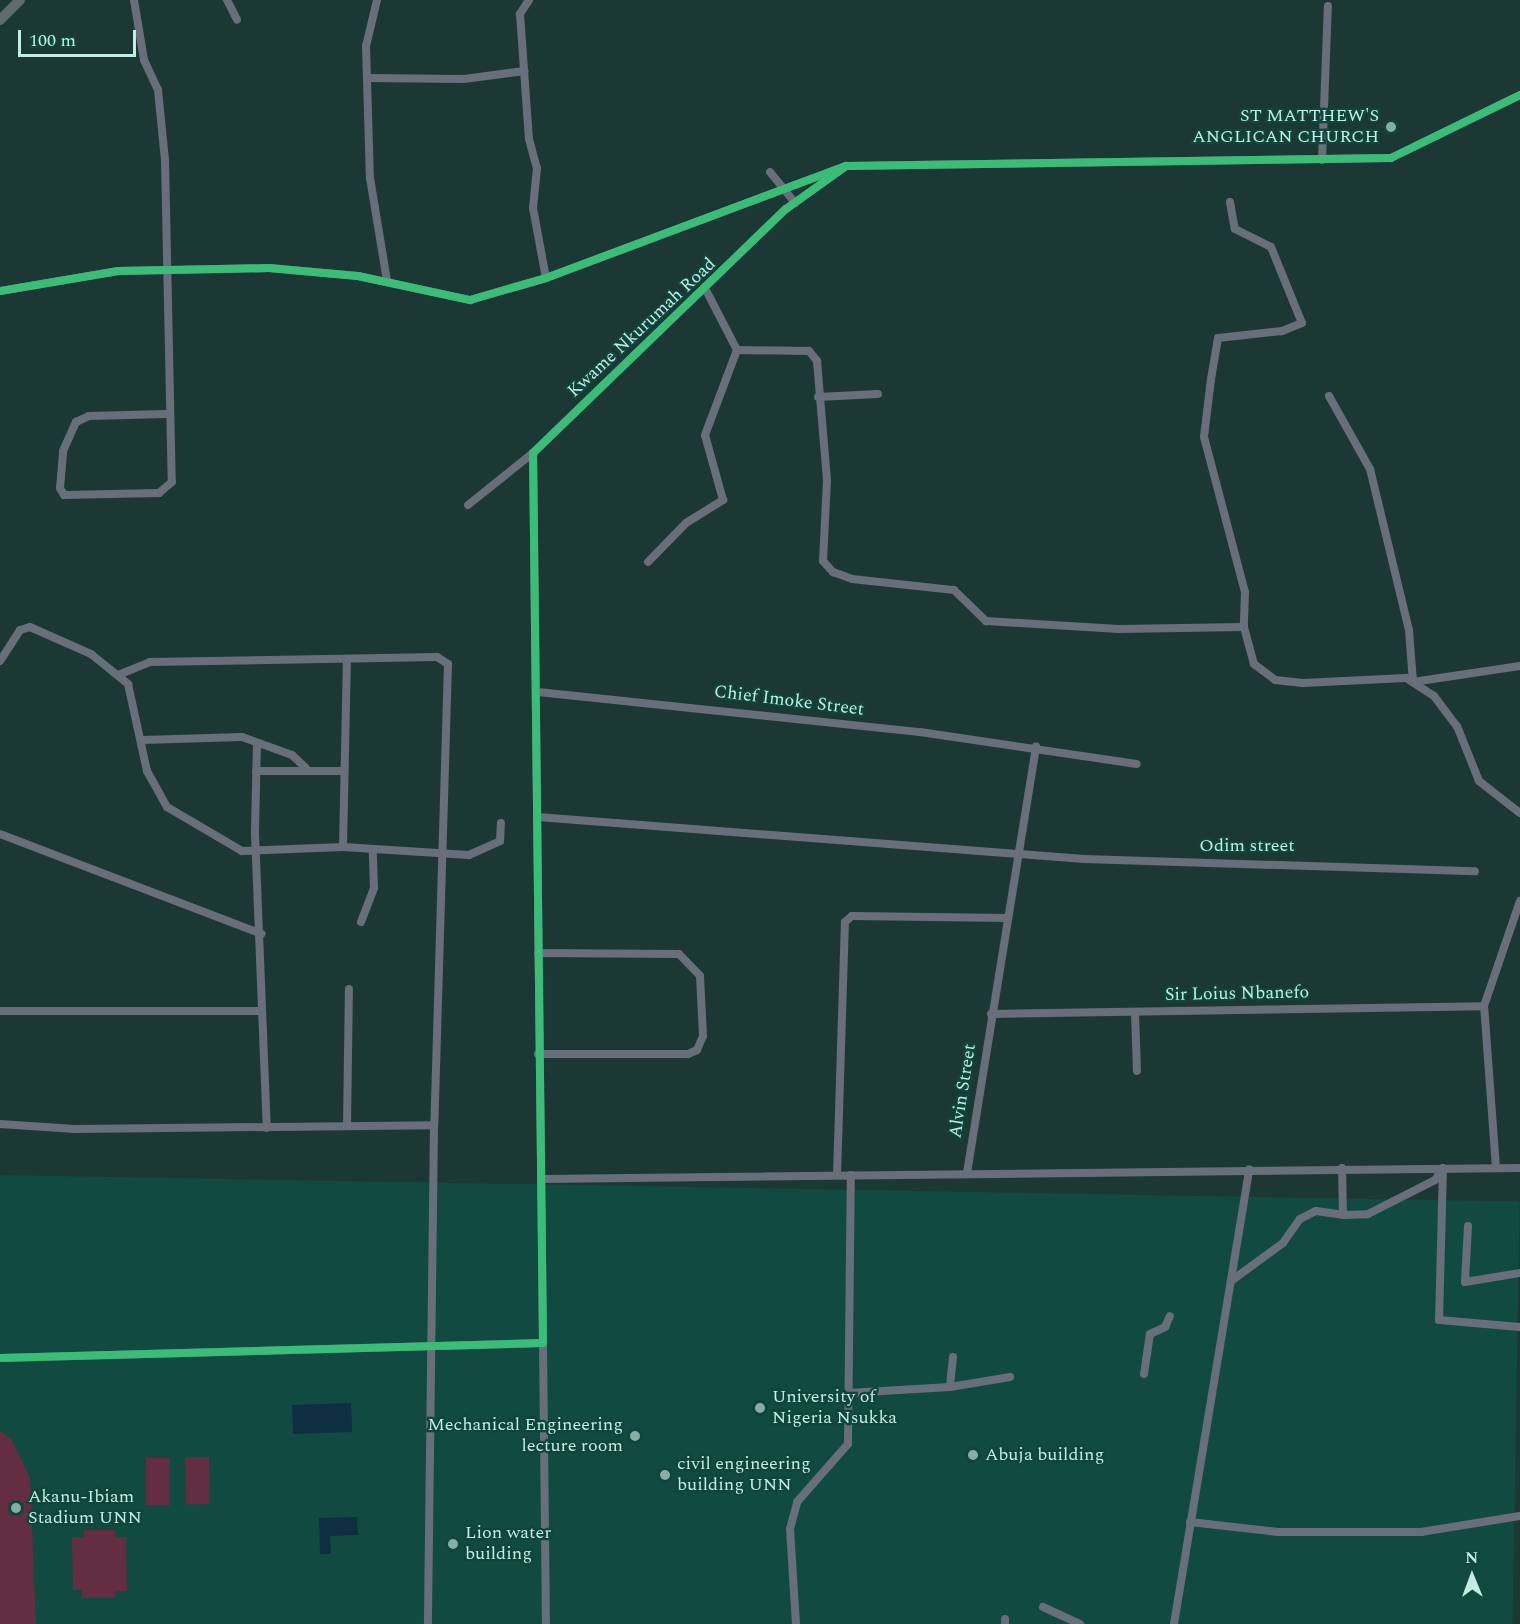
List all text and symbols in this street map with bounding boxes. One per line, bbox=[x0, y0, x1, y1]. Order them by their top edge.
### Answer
scale bar bbox=[21, 18, 140, 56]
text: 100 m bbox=[29, 27, 76, 54]
place label: ST MATTHEW'S ANGLICAN CHURCH bbox=[1192, 106, 1379, 148]
marker: ST MATTHEW'S ANGLICAN CHURCH bbox=[1384, 120, 1398, 134]
street label: Kwame Nkurumah Road bbox=[563, 254, 721, 402]
street label: Chief Imoke Street bbox=[713, 681, 865, 721]
street label: Odim street bbox=[1199, 835, 1295, 857]
street label: Sir Loius Nbanefo bbox=[1165, 982, 1309, 1006]
street label: Alvin Street bbox=[945, 1042, 981, 1140]
place label: University of Nigeria Nsukka bbox=[772, 1387, 897, 1430]
marker: University of Nigeria Nsukka bbox=[753, 1401, 767, 1415]
place label: Mechanical Engineering lecture room bbox=[428, 1415, 623, 1458]
marker: Mechanical Engineering lecture room bbox=[628, 1429, 642, 1443]
place label: Abuja building bbox=[985, 1444, 1104, 1466]
marker: Abuja building bbox=[966, 1448, 980, 1462]
place label: civil engineering building UNN bbox=[677, 1454, 811, 1496]
marker: civil engineering building UNN bbox=[658, 1468, 672, 1482]
place label: Akanu-Ibiam Stadium UNN bbox=[28, 1487, 142, 1530]
marker: Akanu-Ibiam Stadium UNN bbox=[9, 1501, 23, 1515]
place label: Lion water building bbox=[465, 1523, 551, 1565]
marker: Lion water building bbox=[446, 1537, 460, 1551]
north arrow bbox=[1442, 1546, 1502, 1606]
text: N bbox=[1465, 1546, 1478, 1570]

